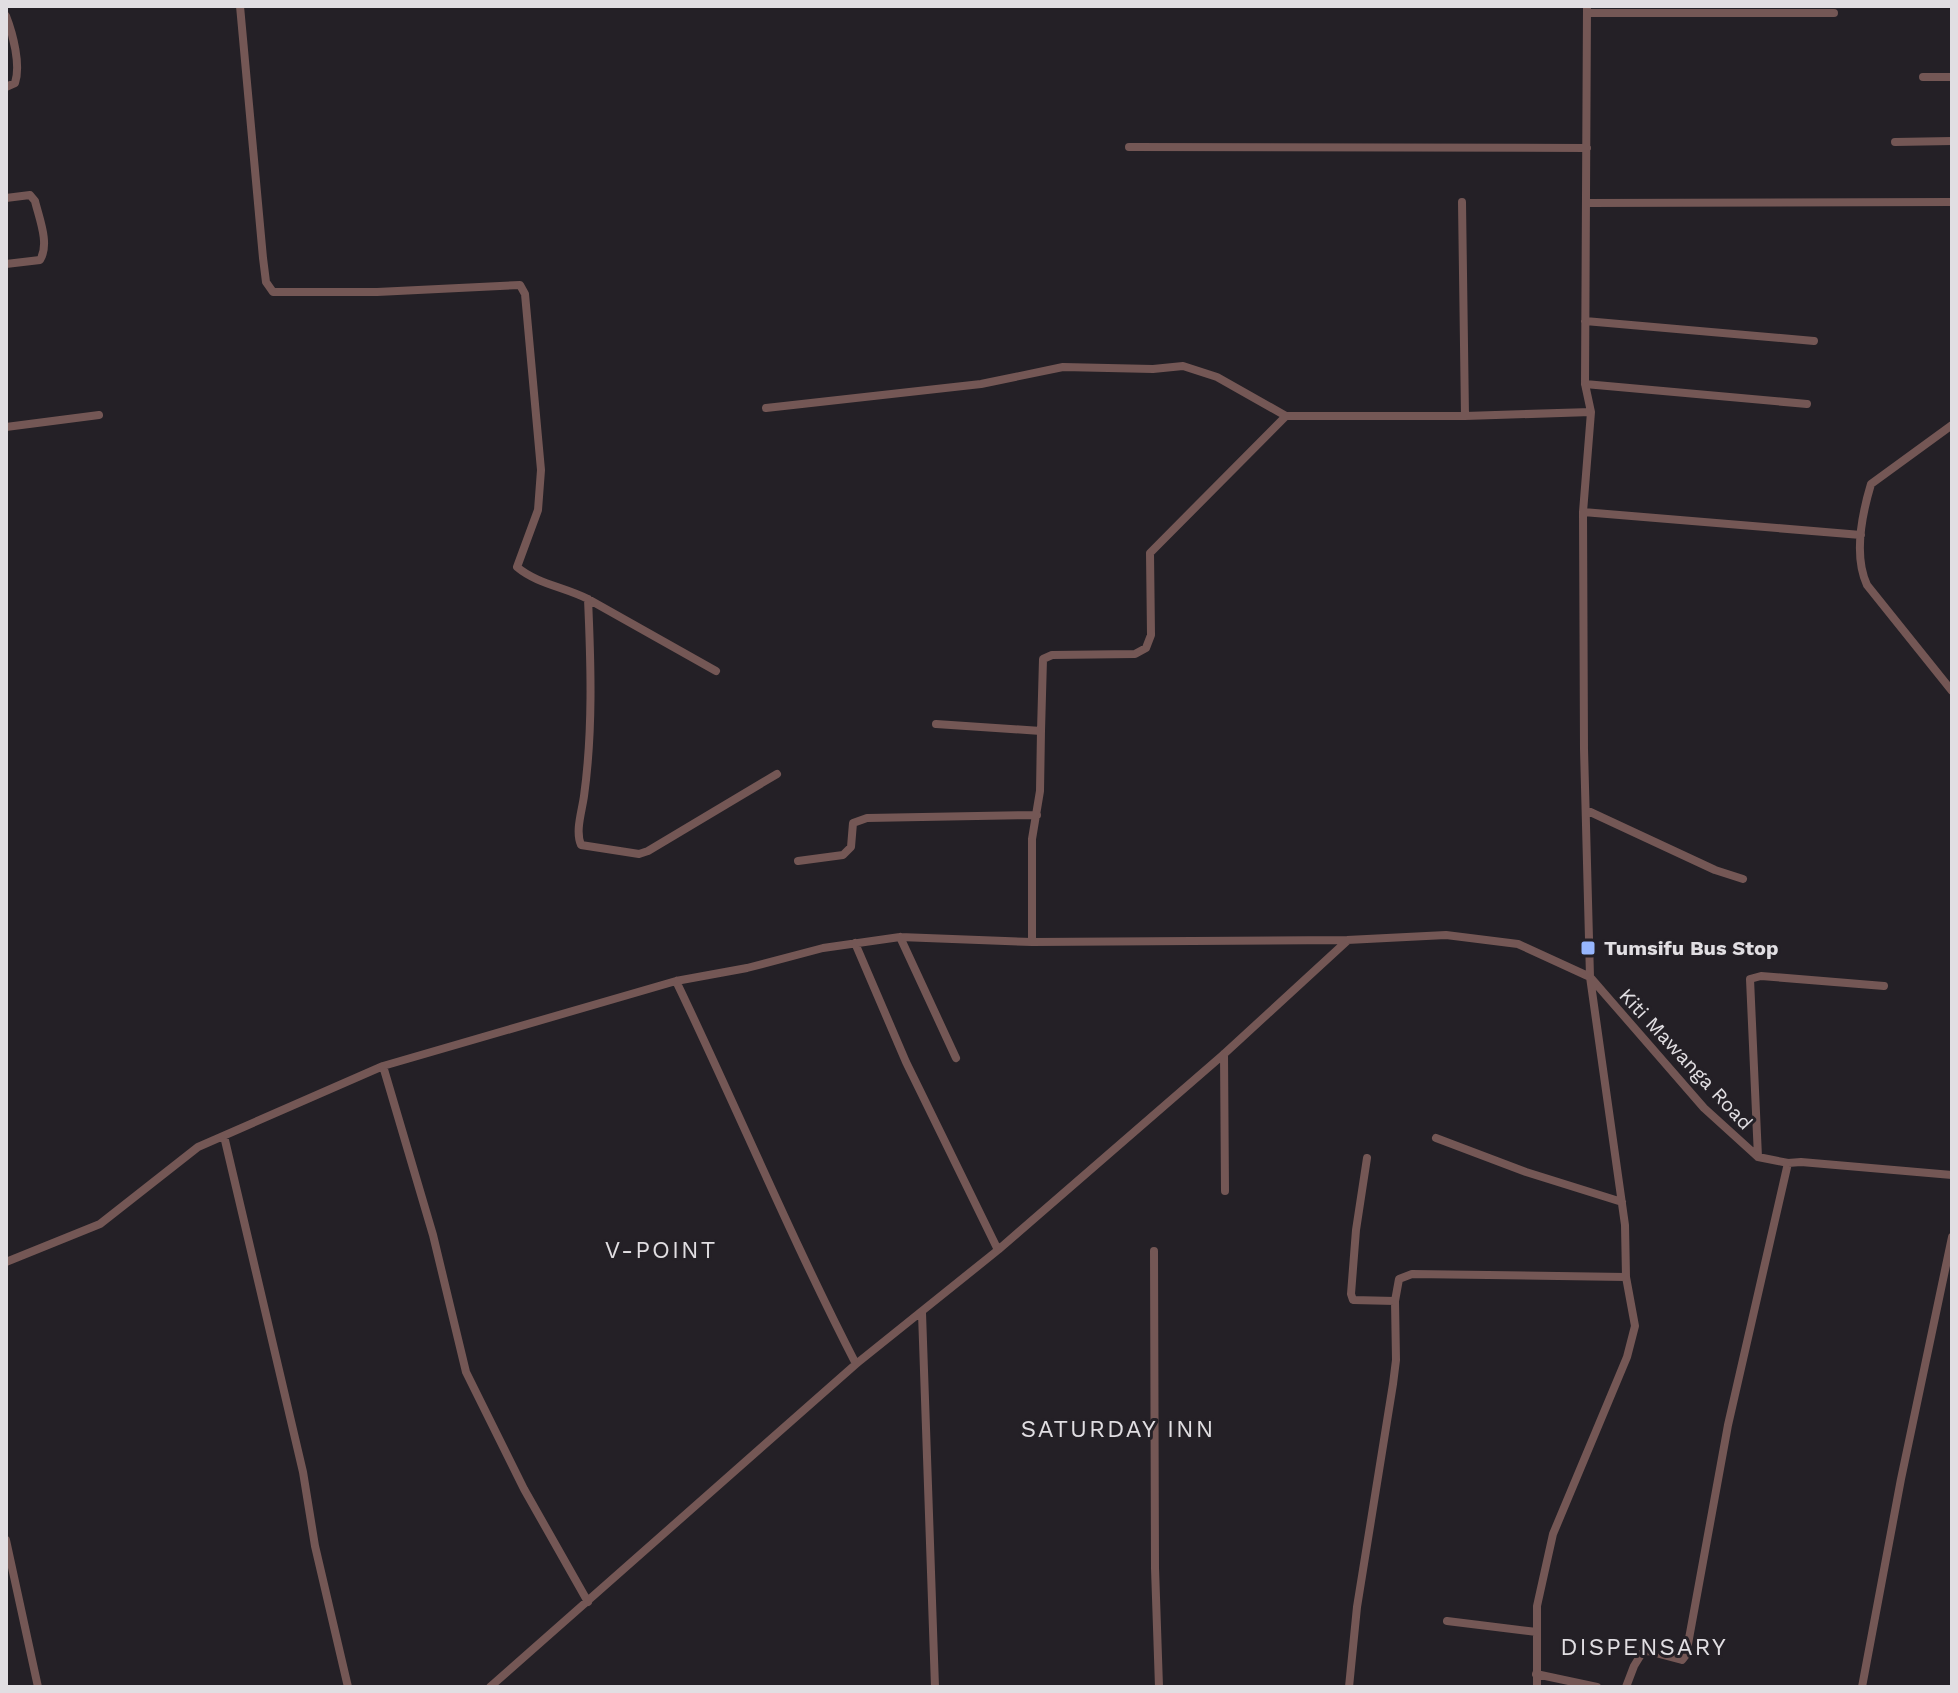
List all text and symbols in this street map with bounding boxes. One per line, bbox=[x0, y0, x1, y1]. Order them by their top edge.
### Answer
place label: Tumsifu Bus Stop bbox=[1604, 936, 1779, 960]
marker: Tumsifu Bus Stop bbox=[1579, 939, 1597, 957]
street label: Kiti Mawanga Road bbox=[1614, 983, 1758, 1135]
district label: V-POINT bbox=[605, 1236, 717, 1264]
district label: SATURDAY INN bbox=[1021, 1415, 1215, 1443]
district label: DISPENSARY bbox=[1560, 1633, 1728, 1661]

